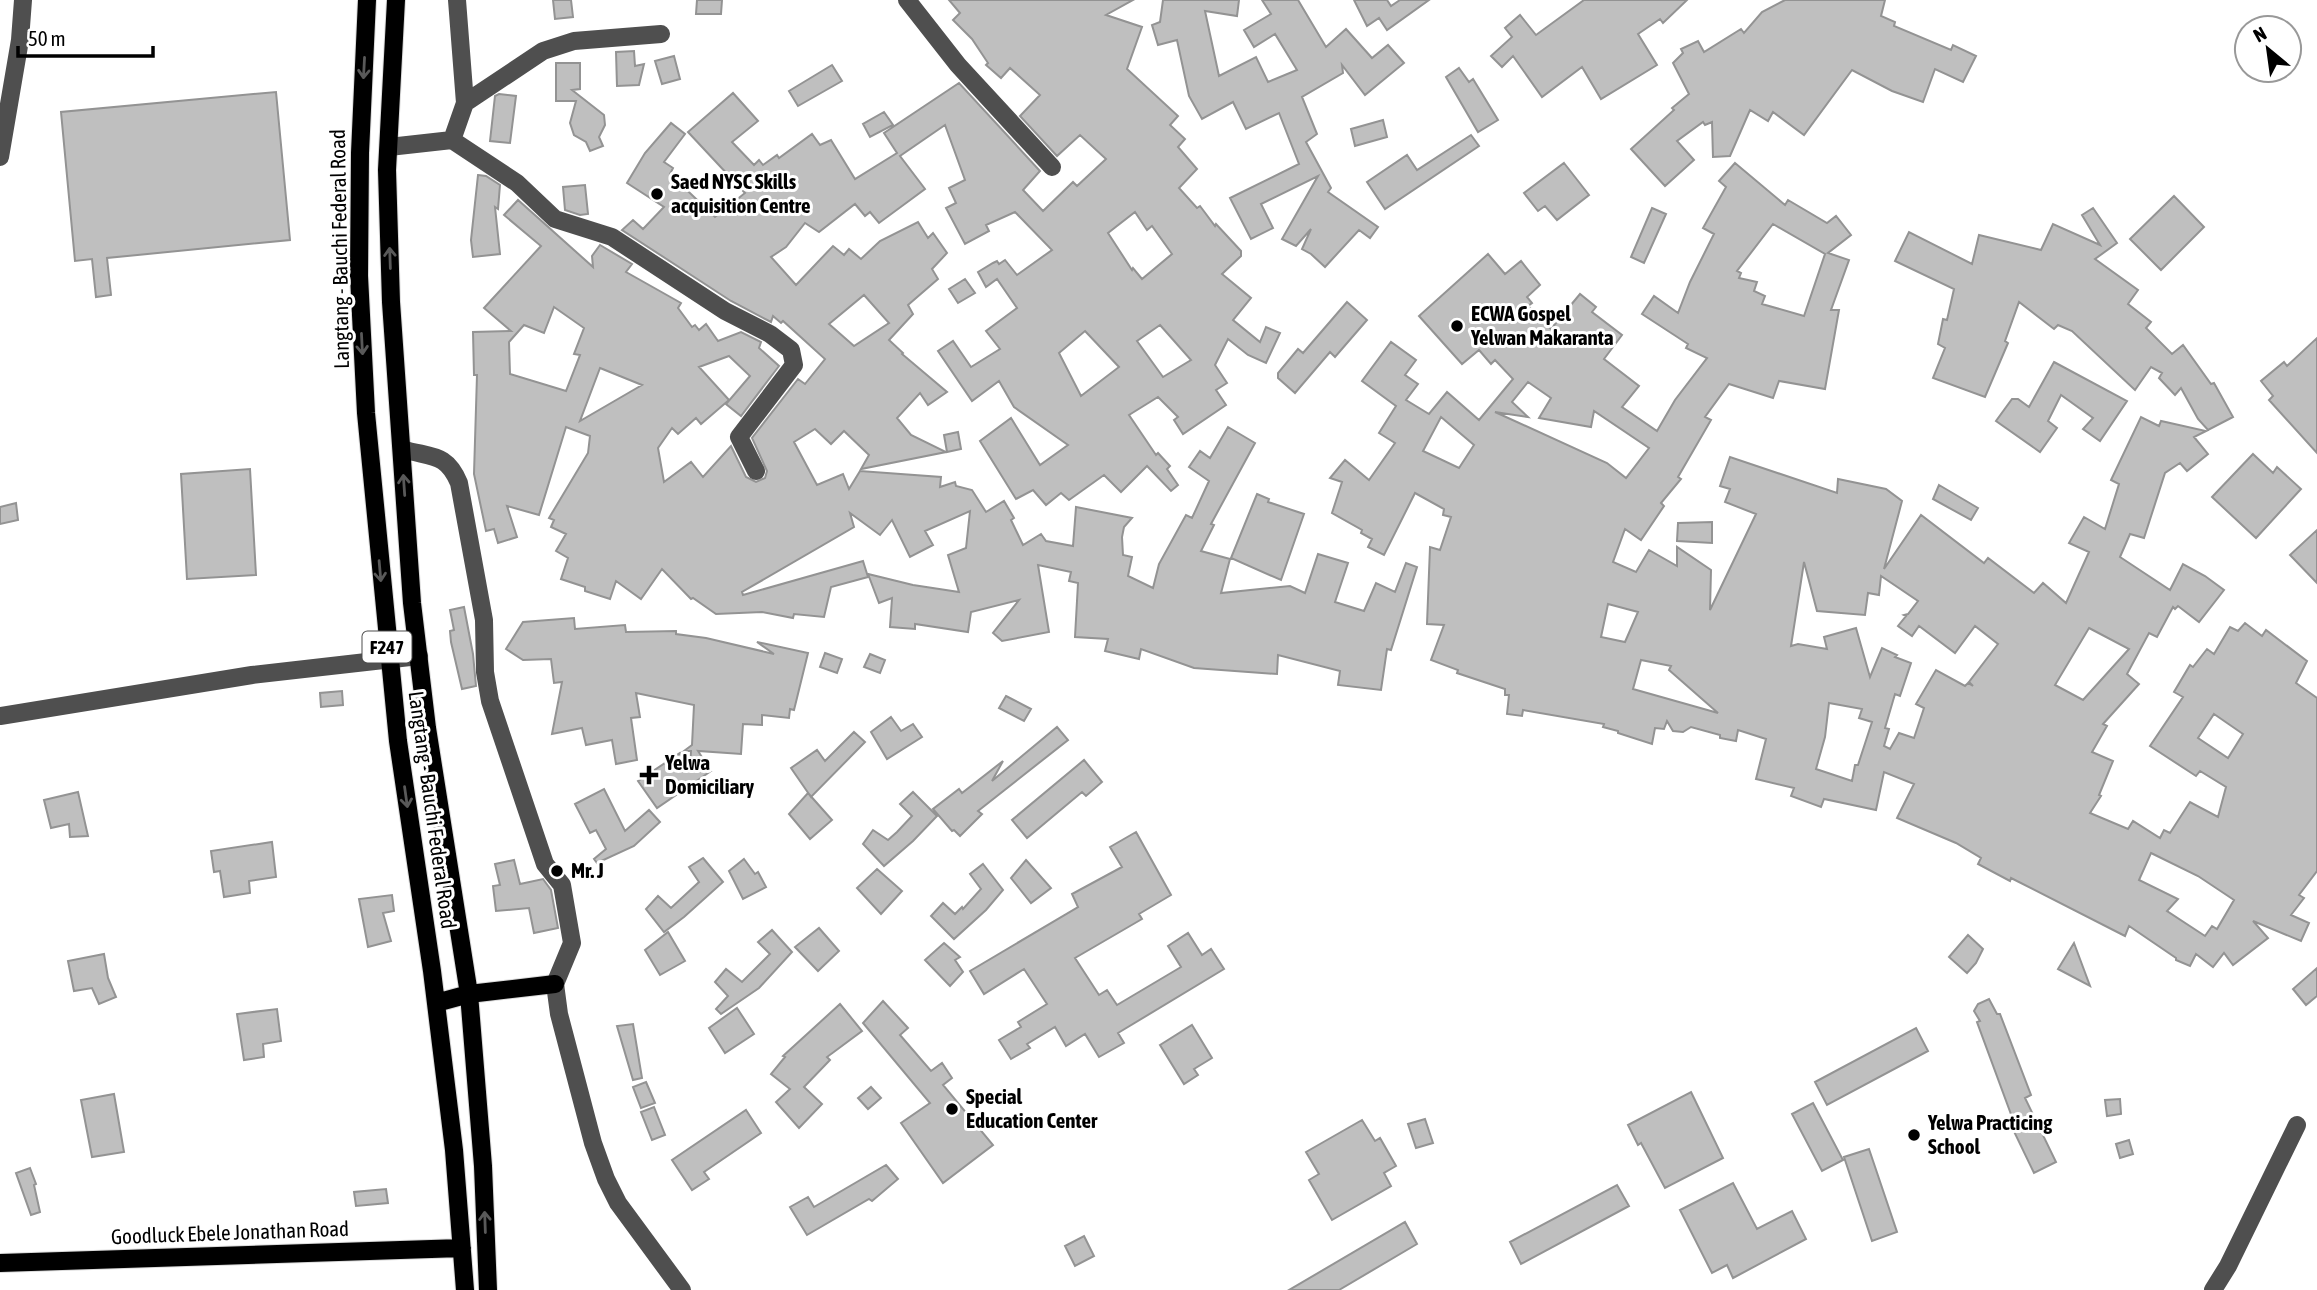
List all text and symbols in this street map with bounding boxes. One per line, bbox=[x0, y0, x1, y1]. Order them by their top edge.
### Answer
scale bar bbox=[18, 14, 152, 58]
north arrow bbox=[2233, 14, 2303, 84]
text: N bbox=[2250, 22, 2270, 46]
text: 50 m bbox=[28, 26, 66, 50]
one-way arrow bbox=[357, 56, 370, 79]
street label: Langtang - Bauchi Federal Road bbox=[325, 129, 353, 369]
place label: Saed NYSC Skills acquisition Centre bbox=[671, 169, 810, 217]
marker: Saed NYSC Skills acquisition Centre bbox=[649, 186, 665, 202]
one-way arrow bbox=[383, 247, 396, 270]
place label: ECWA Gospel Yelwan Makaranta bbox=[1470, 301, 1614, 349]
marker: ECWA Gospel Yelwan Makaranta bbox=[1449, 318, 1465, 334]
one-way arrow bbox=[356, 333, 369, 356]
one-way arrow bbox=[397, 474, 410, 497]
one-way arrow bbox=[374, 559, 387, 582]
road number: F247 bbox=[362, 632, 412, 662]
street label: Langtang - Bauchi Federal Road bbox=[404, 690, 462, 930]
place label: Yelwa Domiciliary bbox=[664, 750, 755, 798]
marker: Yelwa Domiciliary bbox=[639, 765, 659, 785]
one-way arrow bbox=[400, 785, 413, 808]
place label: Mr. J bbox=[571, 858, 604, 882]
marker: Mr. J bbox=[549, 863, 565, 879]
place label: Special Education Center bbox=[966, 1084, 1098, 1132]
marker: Special Education Center bbox=[944, 1101, 960, 1117]
place label: Yelwa Practicing School bbox=[1927, 1110, 2053, 1158]
marker: Yelwa Practicing School bbox=[1906, 1127, 1922, 1143]
one-way arrow bbox=[479, 1211, 492, 1234]
street label: Goodluck Ebele Jonathan Road bbox=[110, 1216, 349, 1248]

